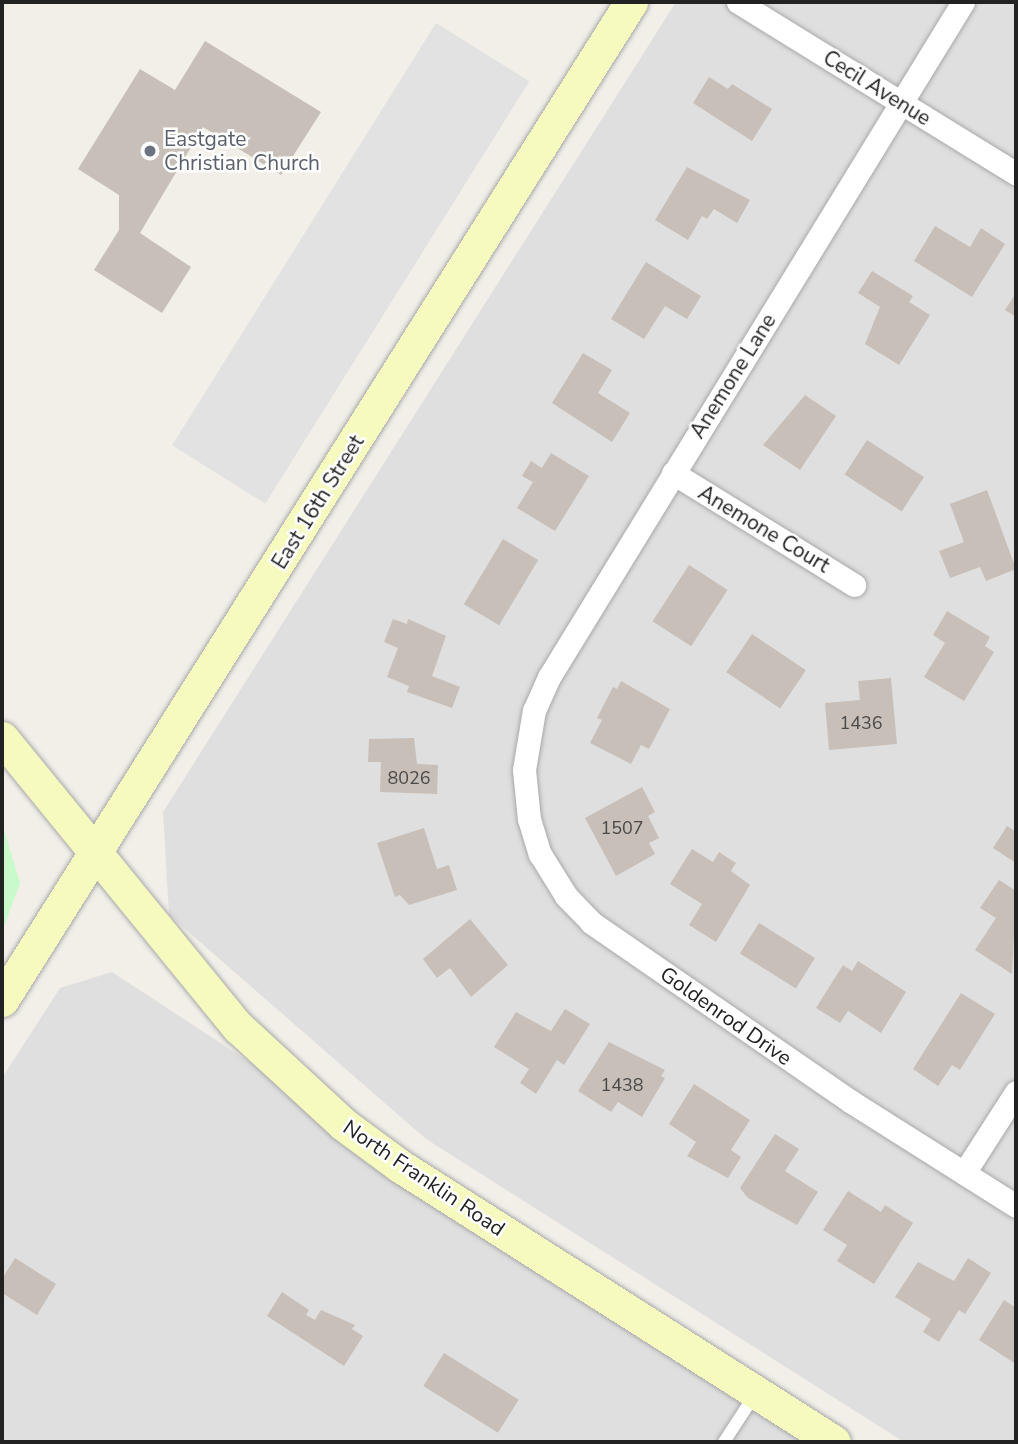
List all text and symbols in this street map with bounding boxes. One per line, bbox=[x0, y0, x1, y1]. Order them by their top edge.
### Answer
street label: Cecil Avenue bbox=[818, 45, 936, 131]
place label: Eastgate Christian Church bbox=[164, 126, 320, 176]
marker: Eastgate Christian Church bbox=[142, 143, 158, 159]
street label: Anemone Lane bbox=[685, 309, 781, 443]
street label: East 16th Street bbox=[267, 430, 369, 574]
street label: Anemone Court bbox=[694, 480, 834, 578]
house number: 1436 bbox=[839, 712, 883, 734]
house number: 8026 bbox=[387, 767, 431, 789]
house number: 1507 bbox=[600, 817, 644, 839]
street label: Goldenrod Drive bbox=[655, 961, 797, 1071]
house number: 1438 bbox=[600, 1074, 644, 1096]
street label: North Franklin Road bbox=[338, 1115, 510, 1241]

